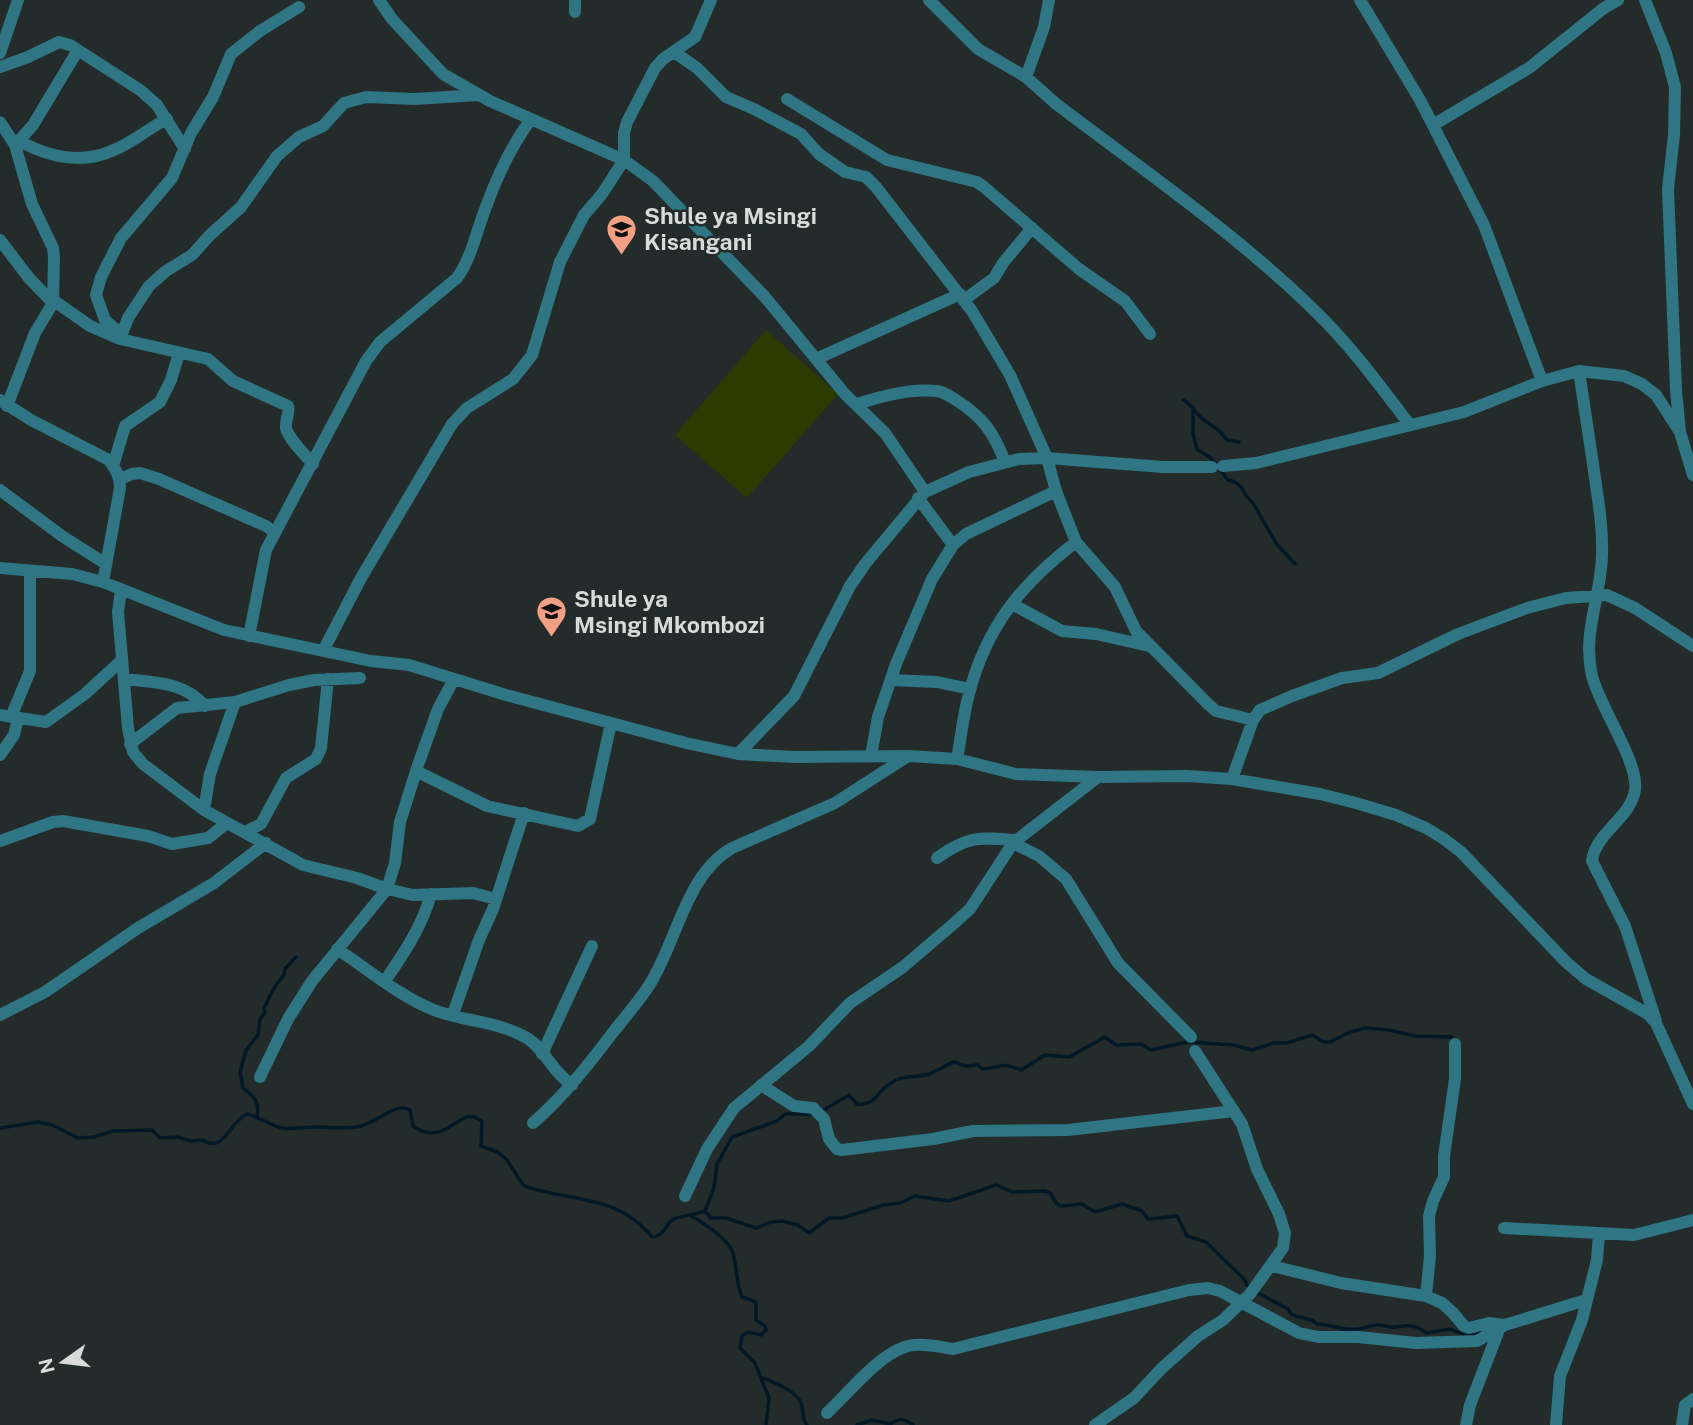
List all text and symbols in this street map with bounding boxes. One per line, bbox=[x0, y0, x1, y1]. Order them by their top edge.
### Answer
place label: Shule ya Msingi Kisangani bbox=[644, 202, 817, 255]
school or university icon: Shule ya Msingi Kisangani bbox=[604, 212, 638, 256]
place label: Shule ya Msingi Mkombozi bbox=[574, 585, 765, 638]
school or university icon: Shule ya Msingi Mkombozi bbox=[534, 595, 568, 639]
north arrow bbox=[28, 1327, 98, 1397]
text: N bbox=[34, 1356, 59, 1376]

